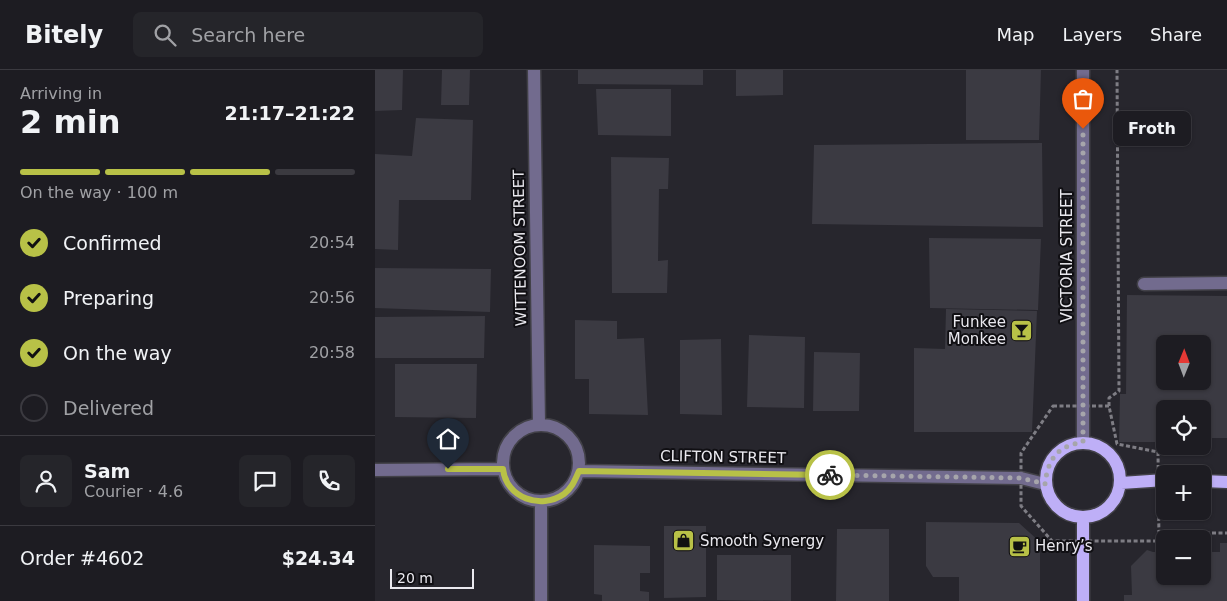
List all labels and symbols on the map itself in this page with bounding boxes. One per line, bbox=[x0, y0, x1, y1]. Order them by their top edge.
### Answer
pin bbox=[1062, 78, 1104, 129]
callout: Froth bbox=[1113, 112, 1191, 146]
street label: WITTENOOM STREET bbox=[510, 169, 530, 326]
street label: VICTORIA STREET bbox=[1058, 189, 1076, 323]
place label: Funkee Monkee bbox=[948, 313, 1006, 348]
bar icon: Funkee Monkee bbox=[1010, 319, 1034, 343]
north arrow bbox=[1156, 335, 1211, 390]
pin bbox=[427, 418, 469, 469]
street label: CLIFTON STREET bbox=[660, 447, 787, 467]
courier bbox=[805, 450, 855, 500]
shop icon: Smooth Synergy bbox=[672, 529, 696, 553]
place label: Smooth Synergy bbox=[700, 532, 824, 550]
cafe icon: Henry’s bbox=[1007, 534, 1031, 558]
place label: Henry’s bbox=[1035, 537, 1093, 555]
scale bar bbox=[390, 566, 474, 589]

